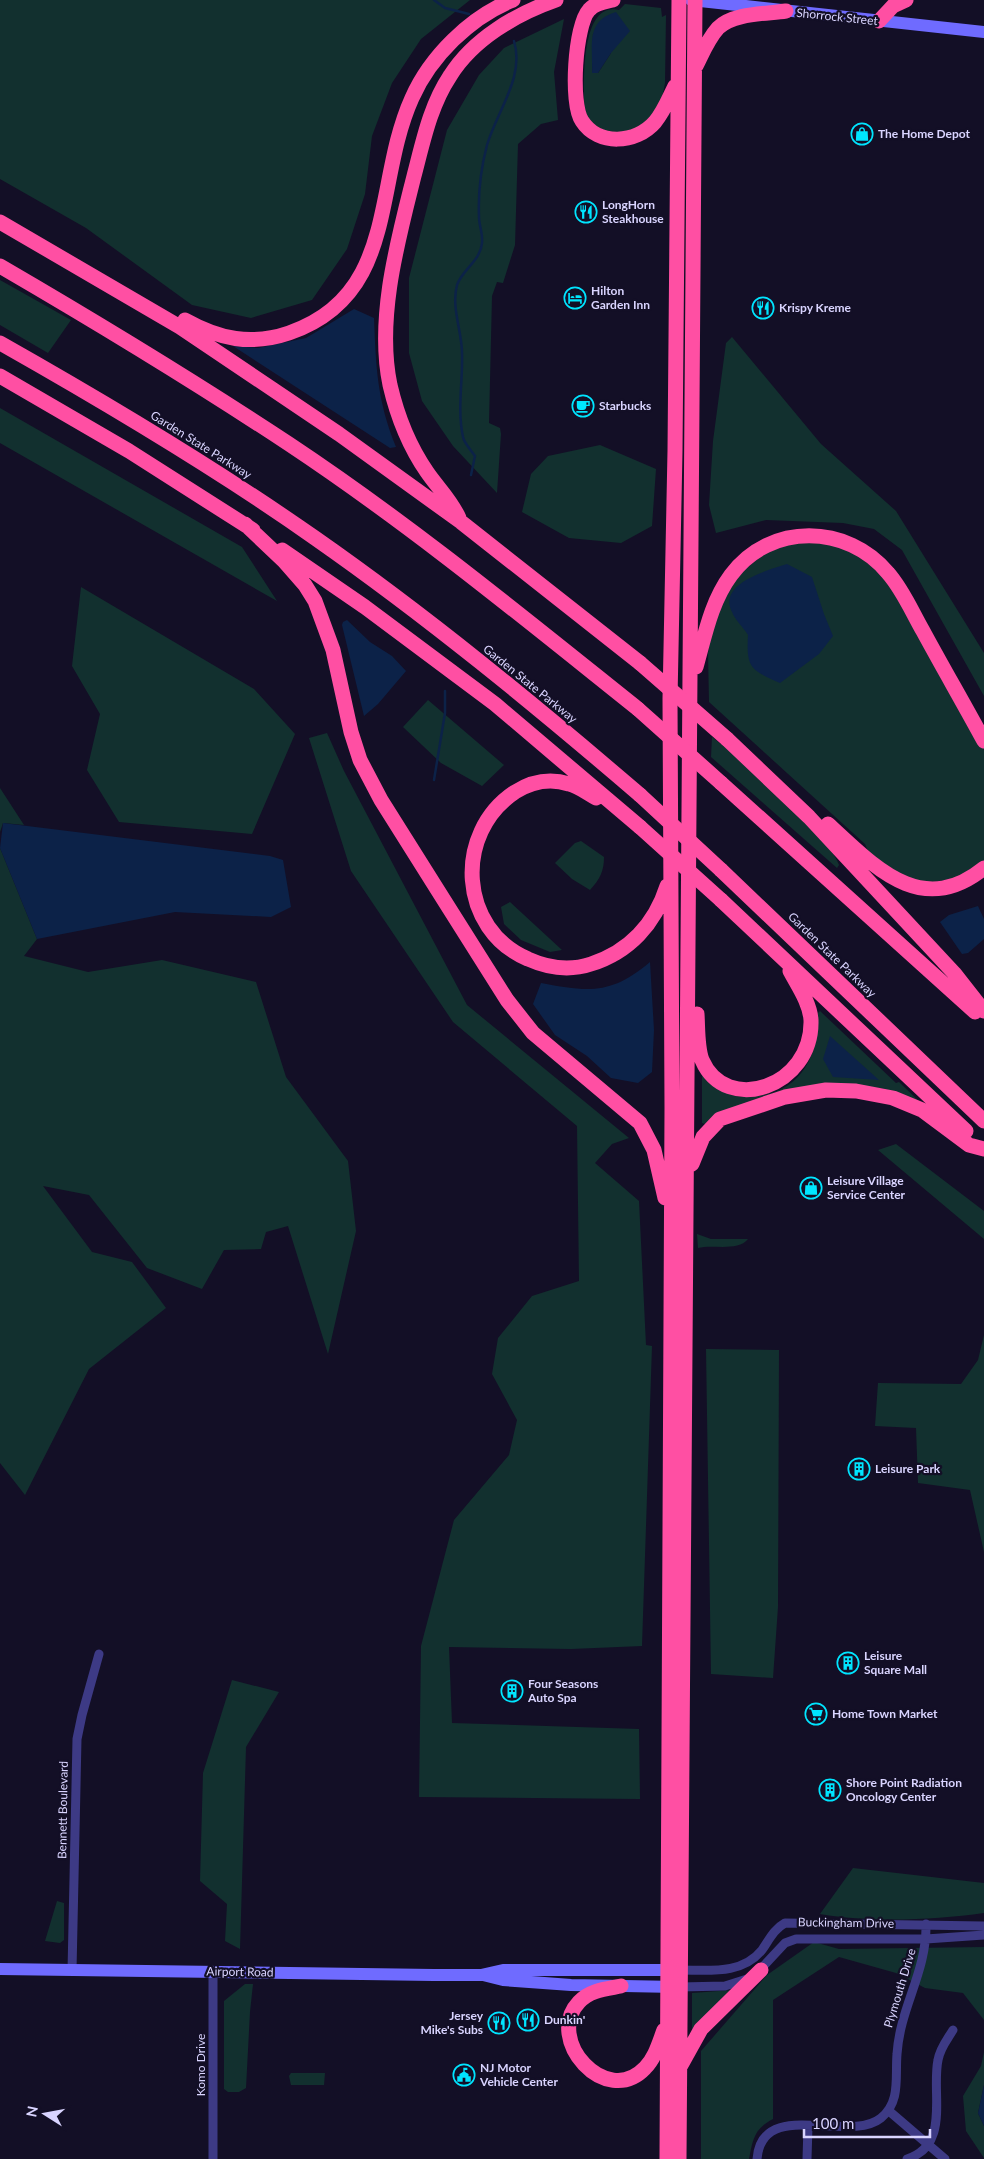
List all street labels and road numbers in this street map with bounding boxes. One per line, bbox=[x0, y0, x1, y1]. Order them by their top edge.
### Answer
street label: Shorrock Street bbox=[796, 5, 879, 28]
street label: Garden State Parkway bbox=[148, 407, 255, 482]
street label: Garden State Parkway bbox=[480, 641, 581, 727]
street label: Garden State Parkway bbox=[785, 909, 880, 1001]
street label: Bennett Boulevard bbox=[54, 1761, 71, 1859]
street label: Buckingham Drive bbox=[798, 1914, 894, 1931]
street label: Plymouth Drive bbox=[880, 1946, 919, 2029]
street label: Airport Road bbox=[206, 1963, 274, 1980]
street label: Komo Drive bbox=[193, 2034, 208, 2096]

